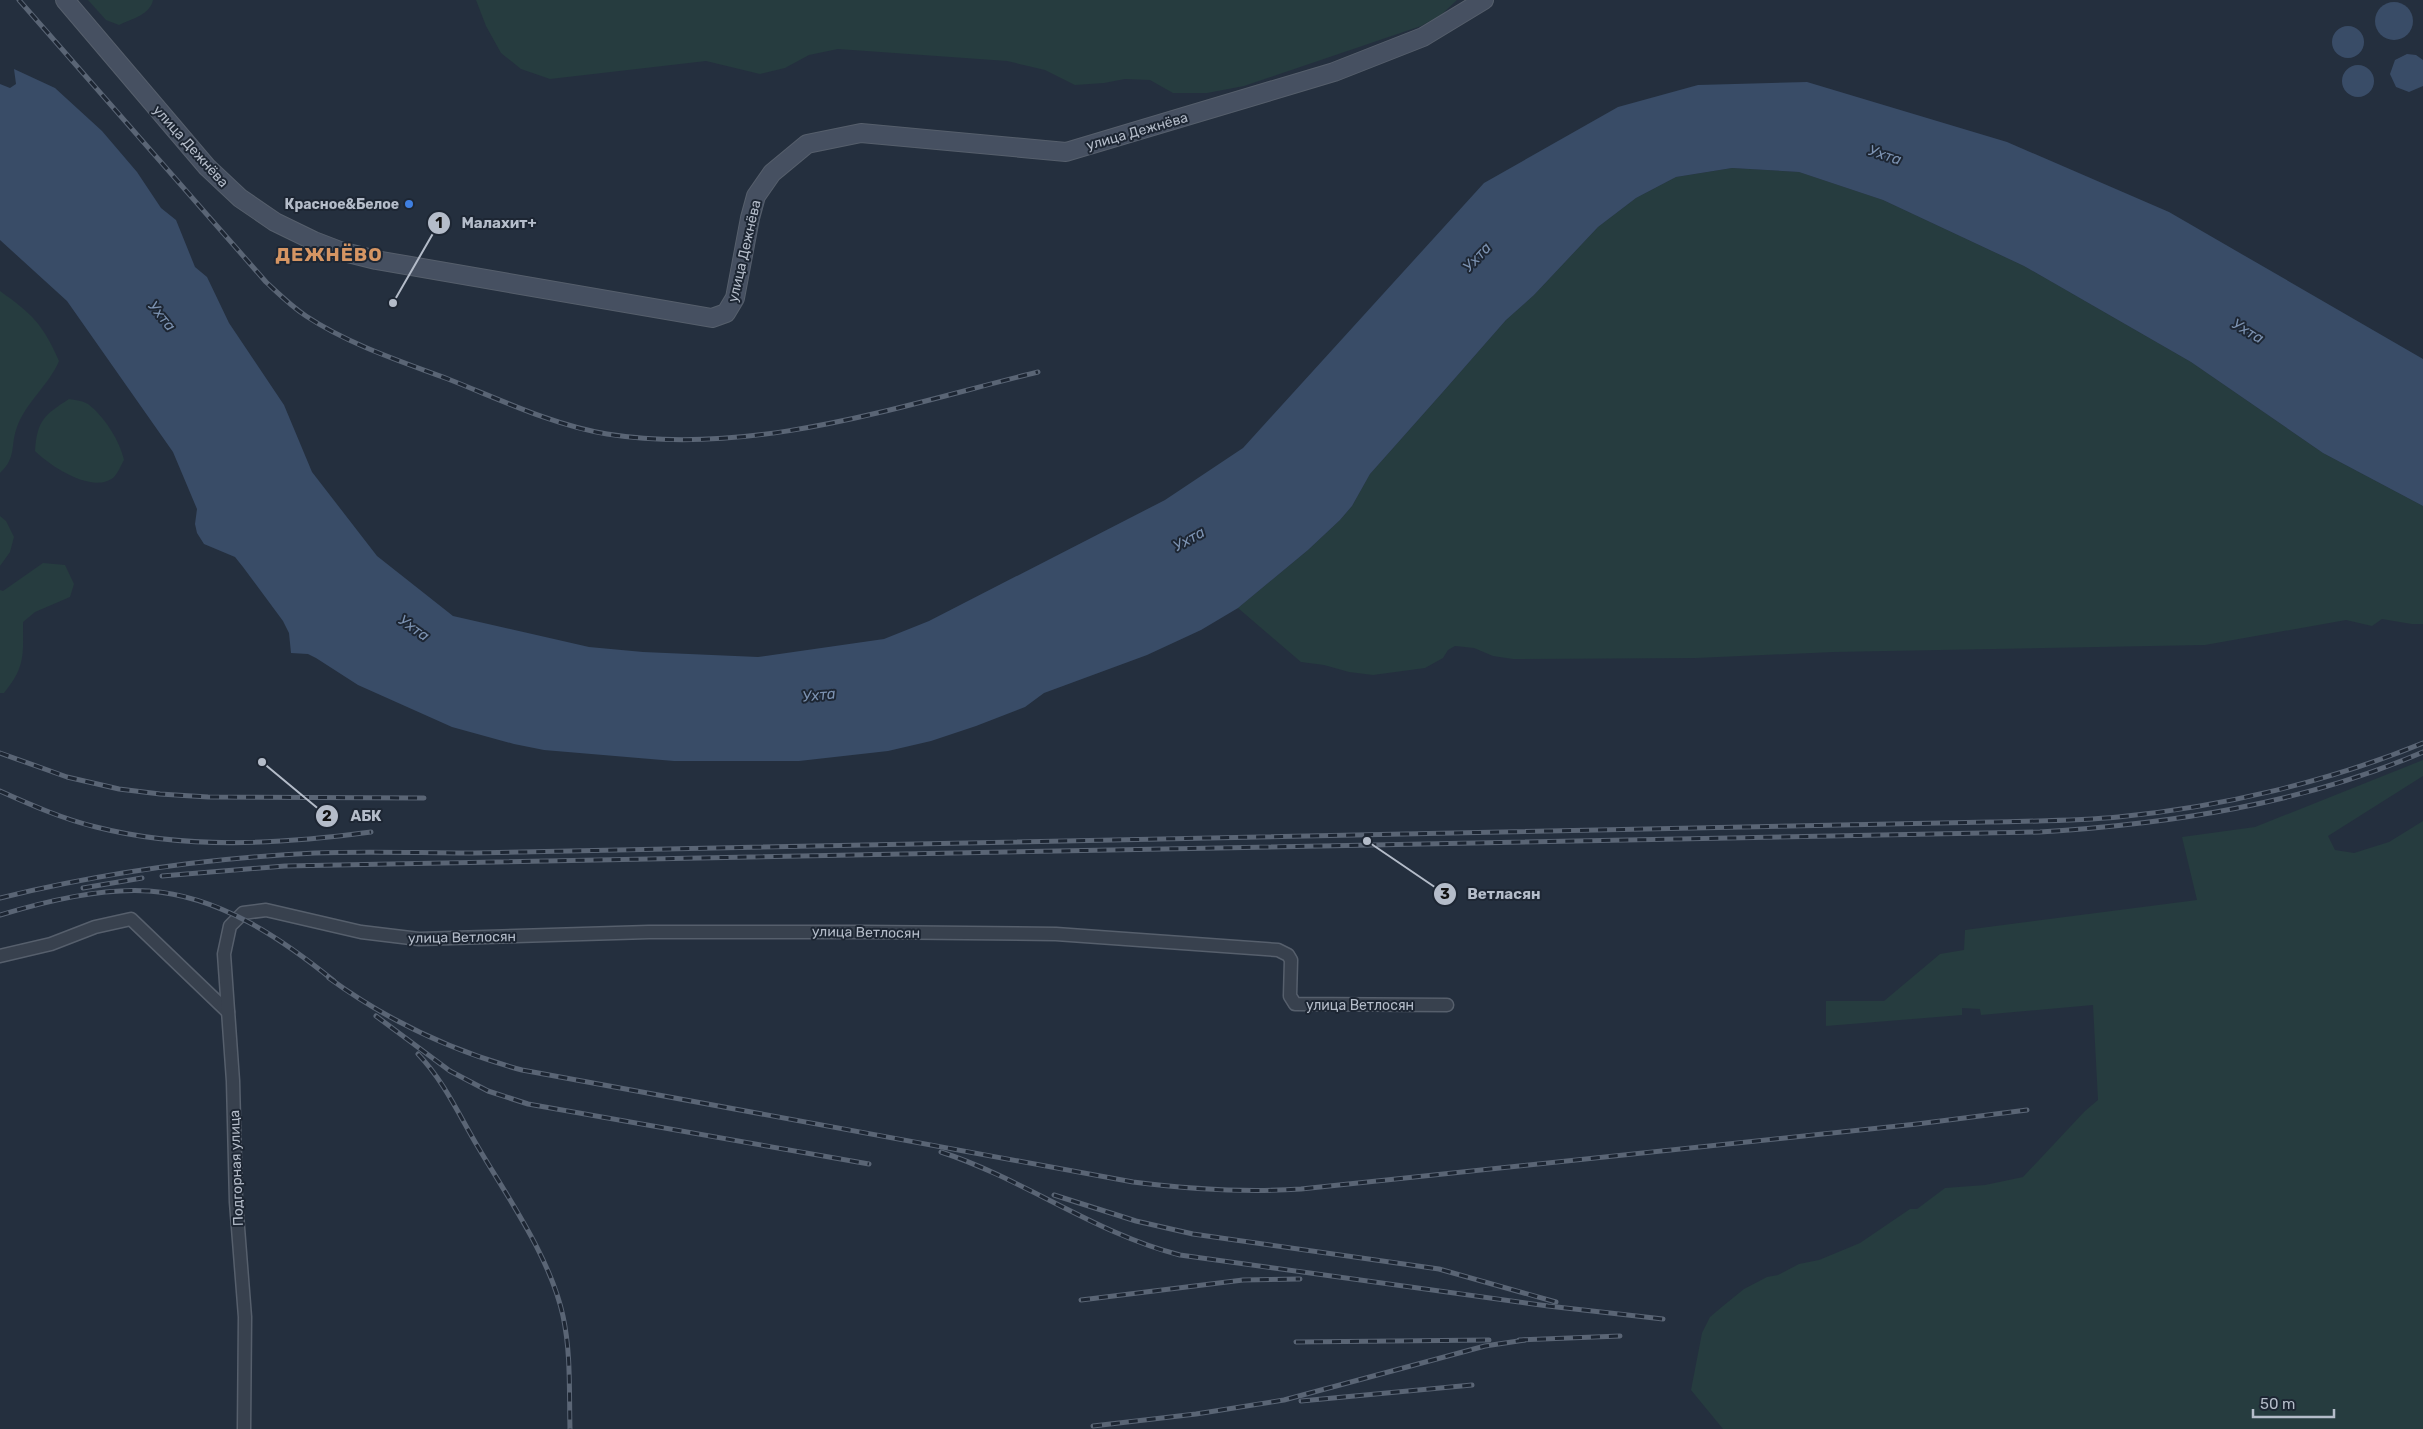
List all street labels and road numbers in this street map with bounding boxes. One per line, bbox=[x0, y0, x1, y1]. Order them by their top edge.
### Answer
street label: улица Дежнёва bbox=[149, 102, 232, 191]
street label: улица Дежнёва bbox=[1085, 109, 1190, 154]
street label: улица Дежнёва bbox=[724, 198, 765, 304]
street label: улица Ветлосян bbox=[812, 923, 920, 942]
street label: улица Ветлосян bbox=[408, 928, 516, 947]
street label: улица Ветлосян bbox=[1306, 997, 1414, 1014]
street label: Подгорная улица bbox=[226, 1110, 247, 1226]

